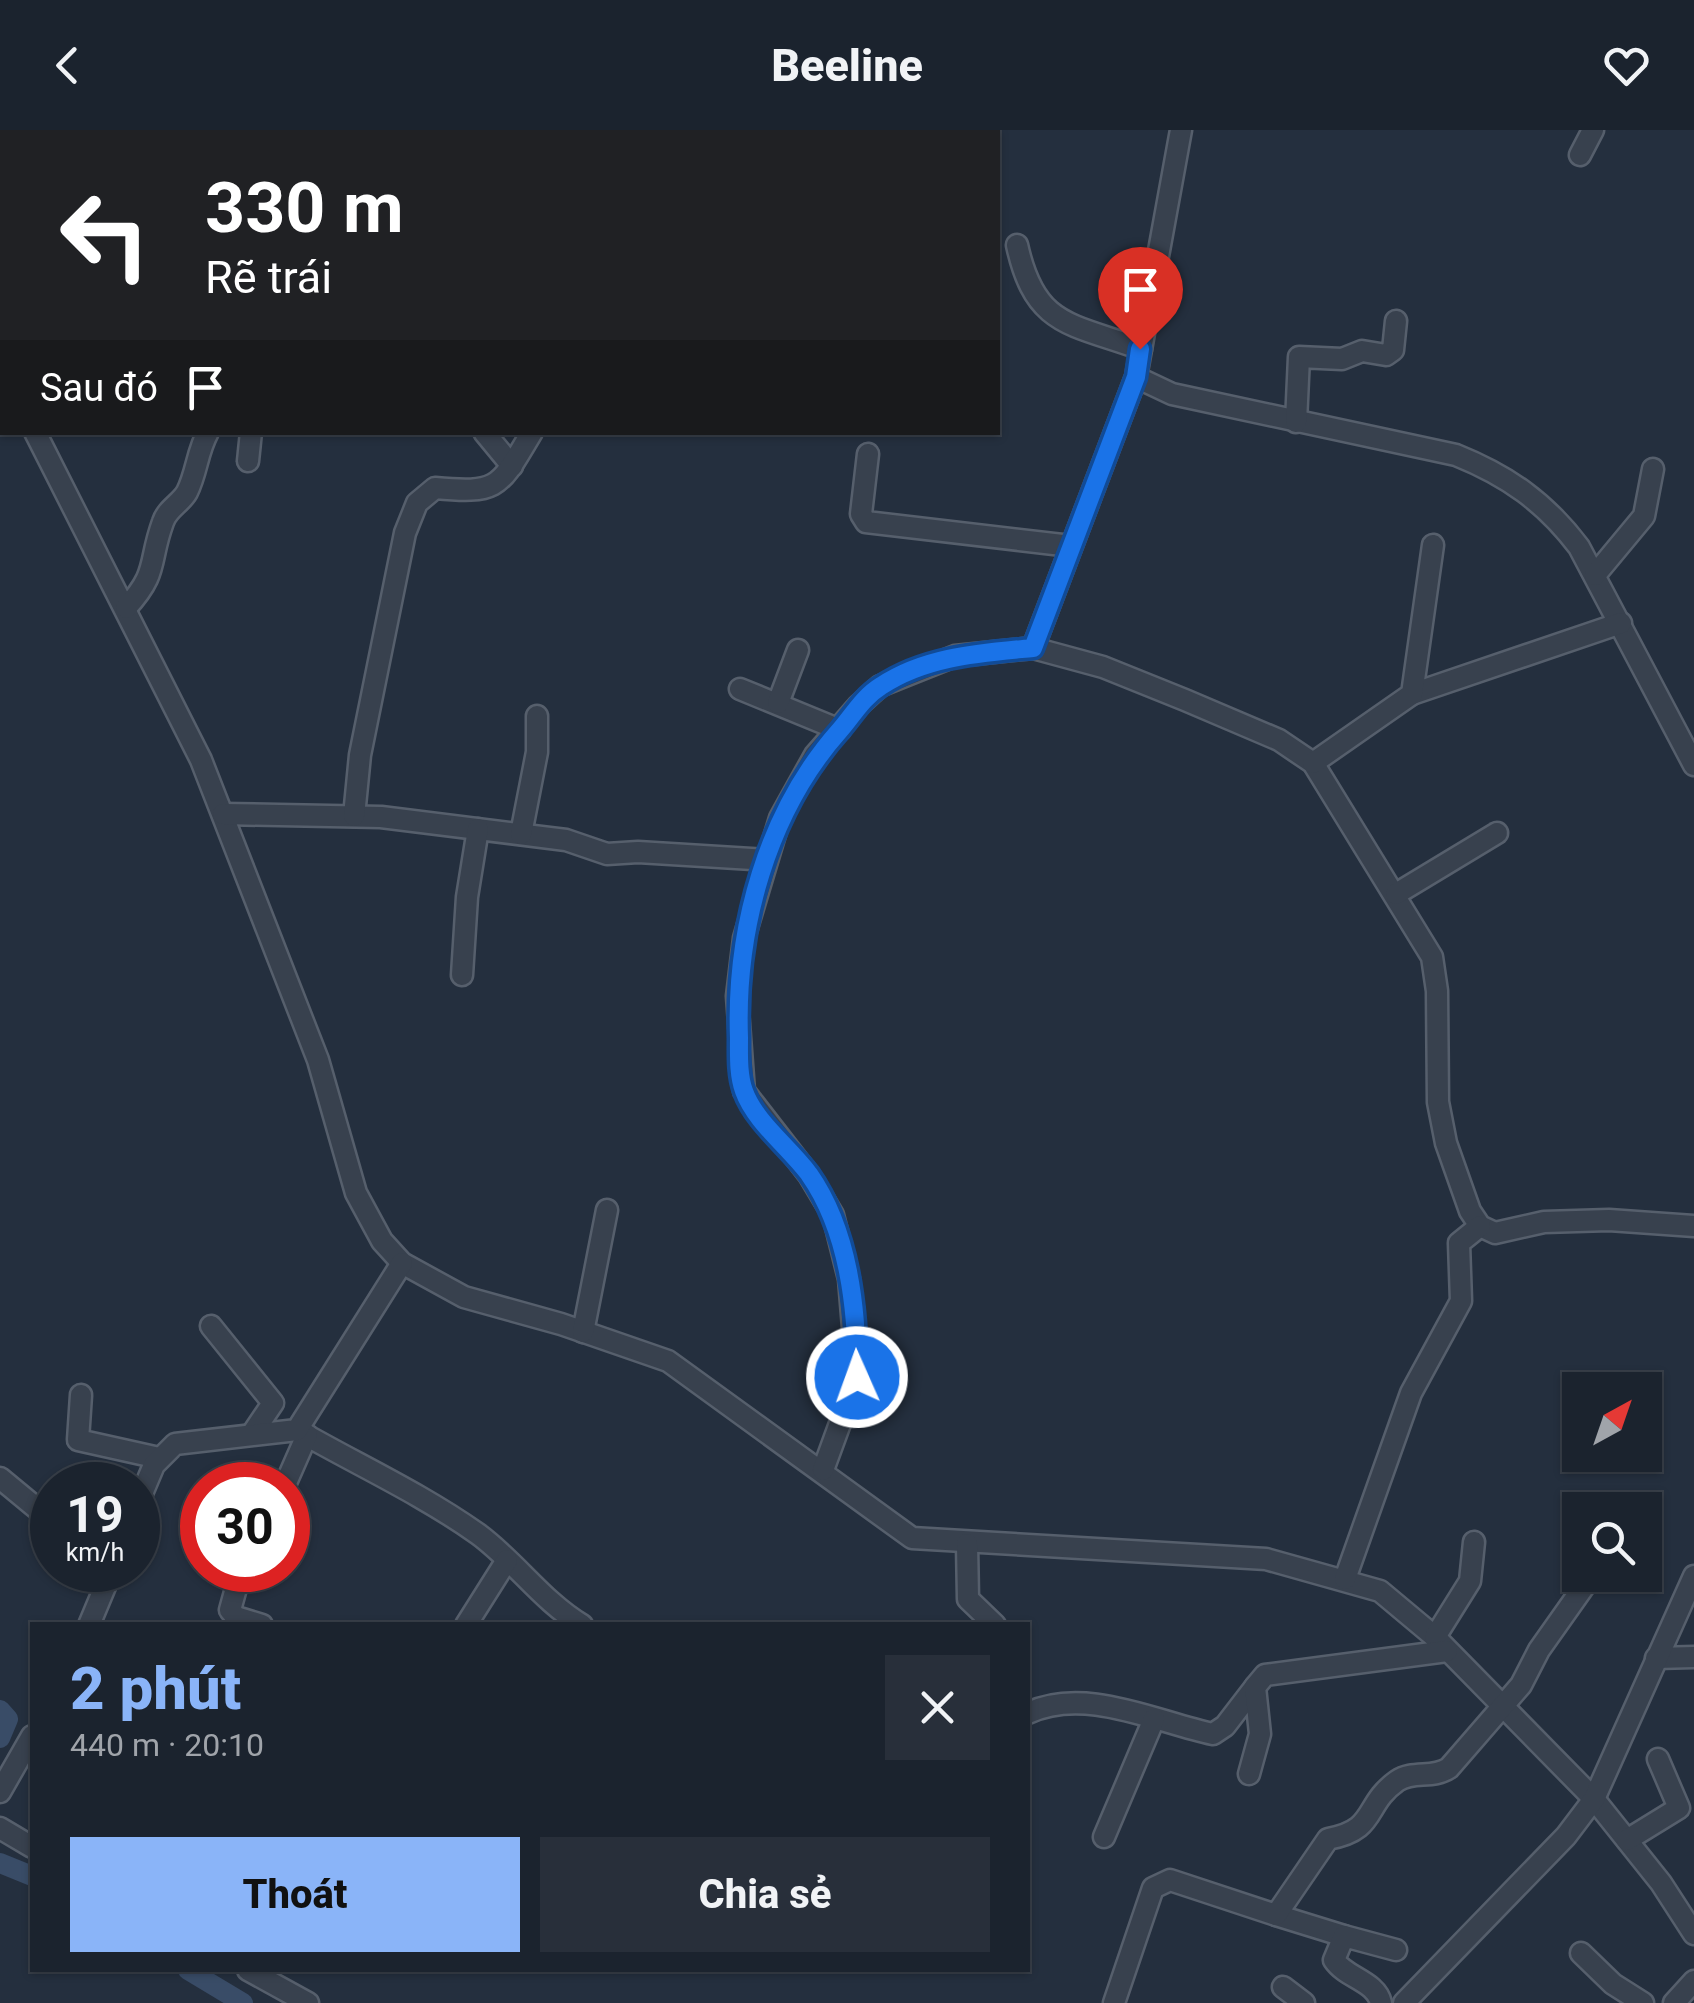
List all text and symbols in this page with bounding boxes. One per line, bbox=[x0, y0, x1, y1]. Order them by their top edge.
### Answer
icon: back bbox=[40, 38, 95, 93]
icon: heart bbox=[1599, 38, 1654, 93]
text: Beeline bbox=[771, 39, 923, 92]
text: 330 m bbox=[205, 167, 404, 249]
icon: left bbox=[40, 170, 170, 300]
pin bbox=[1098, 247, 1183, 350]
text: Rẽ trái bbox=[205, 251, 332, 304]
icon: arrive bbox=[1113, 262, 1168, 317]
icon: arrive bbox=[178, 360, 233, 415]
text: Sau đó bbox=[40, 366, 158, 410]
position arrow bbox=[805, 1325, 909, 1429]
north arrow bbox=[1562, 1372, 1662, 1472]
map controls bbox=[1562, 1372, 1662, 1592]
speed limit sign: 30 bbox=[180, 1462, 310, 1592]
text: 19 bbox=[66, 1486, 124, 1544]
button: search bbox=[1562, 1492, 1662, 1592]
text: km/h bbox=[66, 1538, 124, 1567]
text: 2 phút bbox=[70, 1653, 241, 1724]
button: close bbox=[885, 1655, 990, 1760]
text: 440 m · 20:10 bbox=[70, 1726, 264, 1764]
button: Thoát bbox=[70, 1837, 520, 1952]
button: Chia sẻ bbox=[540, 1837, 990, 1952]

